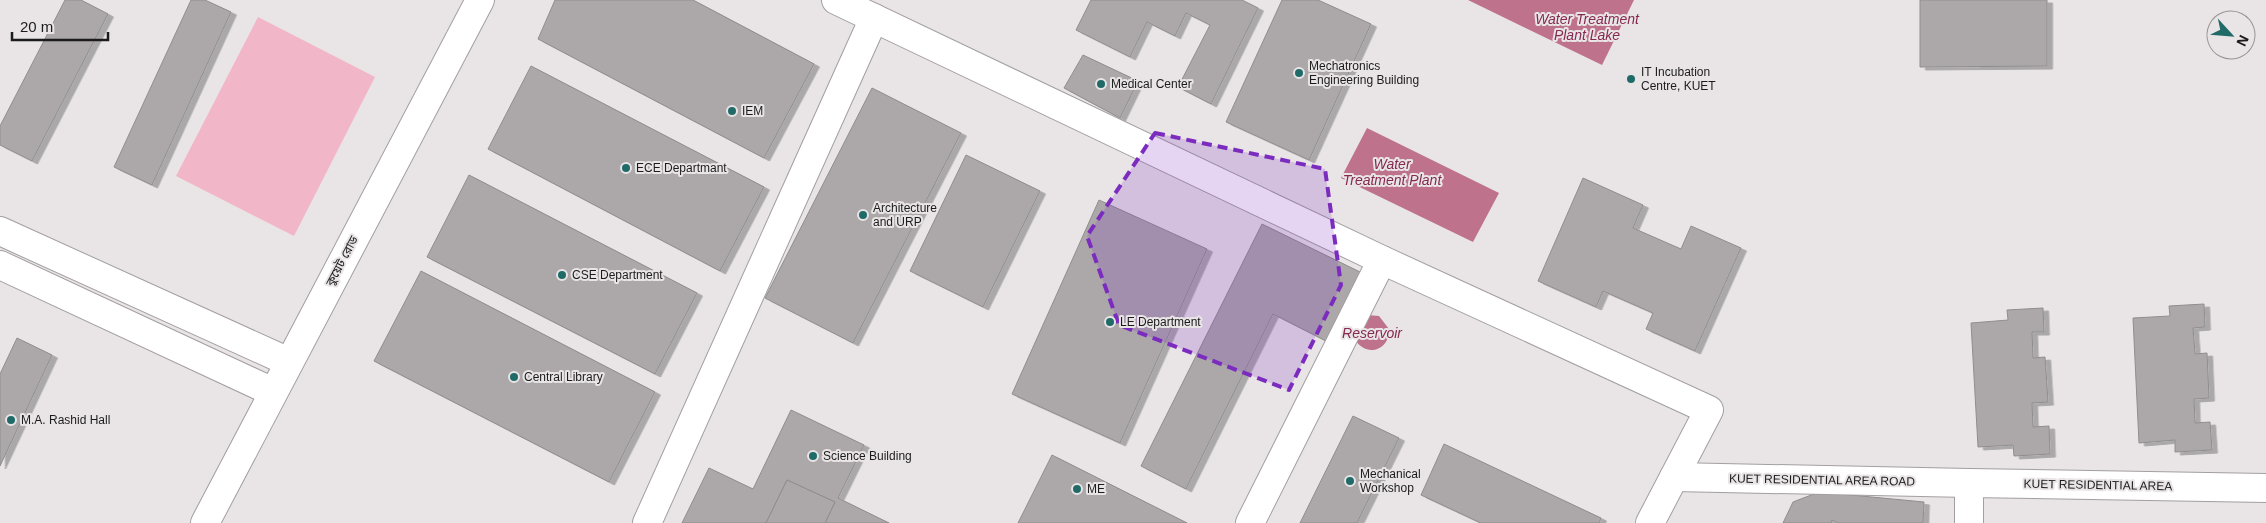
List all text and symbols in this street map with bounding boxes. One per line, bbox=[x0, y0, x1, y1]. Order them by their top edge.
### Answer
scale bar bbox=[12, 10, 109, 42]
north arrow bbox=[2206, 10, 2256, 60]
water label: Water Treatment Plant Lake bbox=[1535, 11, 1640, 43]
text: 20 m bbox=[20, 18, 53, 35]
text: N bbox=[2233, 33, 2252, 49]
place label: Mechatronics Engineering Building bbox=[1309, 59, 1419, 87]
place label: IT Incubation Centre, KUET bbox=[1641, 65, 1716, 93]
marker: Mechatronics Engineering Building bbox=[1293, 67, 1305, 79]
marker: IT Incubation Centre, KUET bbox=[1625, 73, 1637, 85]
place label: Medical Center bbox=[1111, 77, 1192, 91]
marker: Medical Center bbox=[1095, 78, 1107, 90]
place label: IEM bbox=[742, 104, 763, 118]
marker: IEM bbox=[726, 105, 738, 117]
water label: Water Treatment Plant bbox=[1343, 156, 1442, 188]
place label: ECE Departmant bbox=[636, 161, 727, 175]
marker: ECE Departmant bbox=[620, 162, 632, 174]
place label: Architecture and URP bbox=[873, 201, 937, 229]
marker: Architecture and URP bbox=[857, 209, 869, 221]
street label: কুয়েট রোড bbox=[322, 233, 362, 290]
place label: CSE Department bbox=[572, 268, 663, 282]
marker: CSE Department bbox=[556, 269, 568, 281]
place label: LE Department bbox=[1120, 315, 1201, 329]
marker: LE Department bbox=[1104, 316, 1116, 328]
water label: Reservoir bbox=[1342, 325, 1403, 341]
place label: Central Library bbox=[524, 370, 603, 384]
marker: Central Library bbox=[508, 371, 520, 383]
place label: M.A. Rashid Hall bbox=[21, 413, 110, 427]
marker: M.A. Rashid Hall bbox=[5, 414, 17, 426]
place label: Science Building bbox=[823, 449, 912, 463]
marker: Science Building bbox=[807, 450, 819, 462]
place label: Mechanical Workshop bbox=[1360, 467, 1421, 495]
street label: KUET RESIDENTIAL AREA ROAD bbox=[1729, 471, 1915, 489]
marker: Mechanical Workshop bbox=[1344, 475, 1356, 487]
street label: KUET RESIDENTIAL AREA bbox=[2024, 477, 2172, 493]
place label: ME bbox=[1087, 482, 1105, 496]
marker: ME bbox=[1071, 483, 1083, 495]

